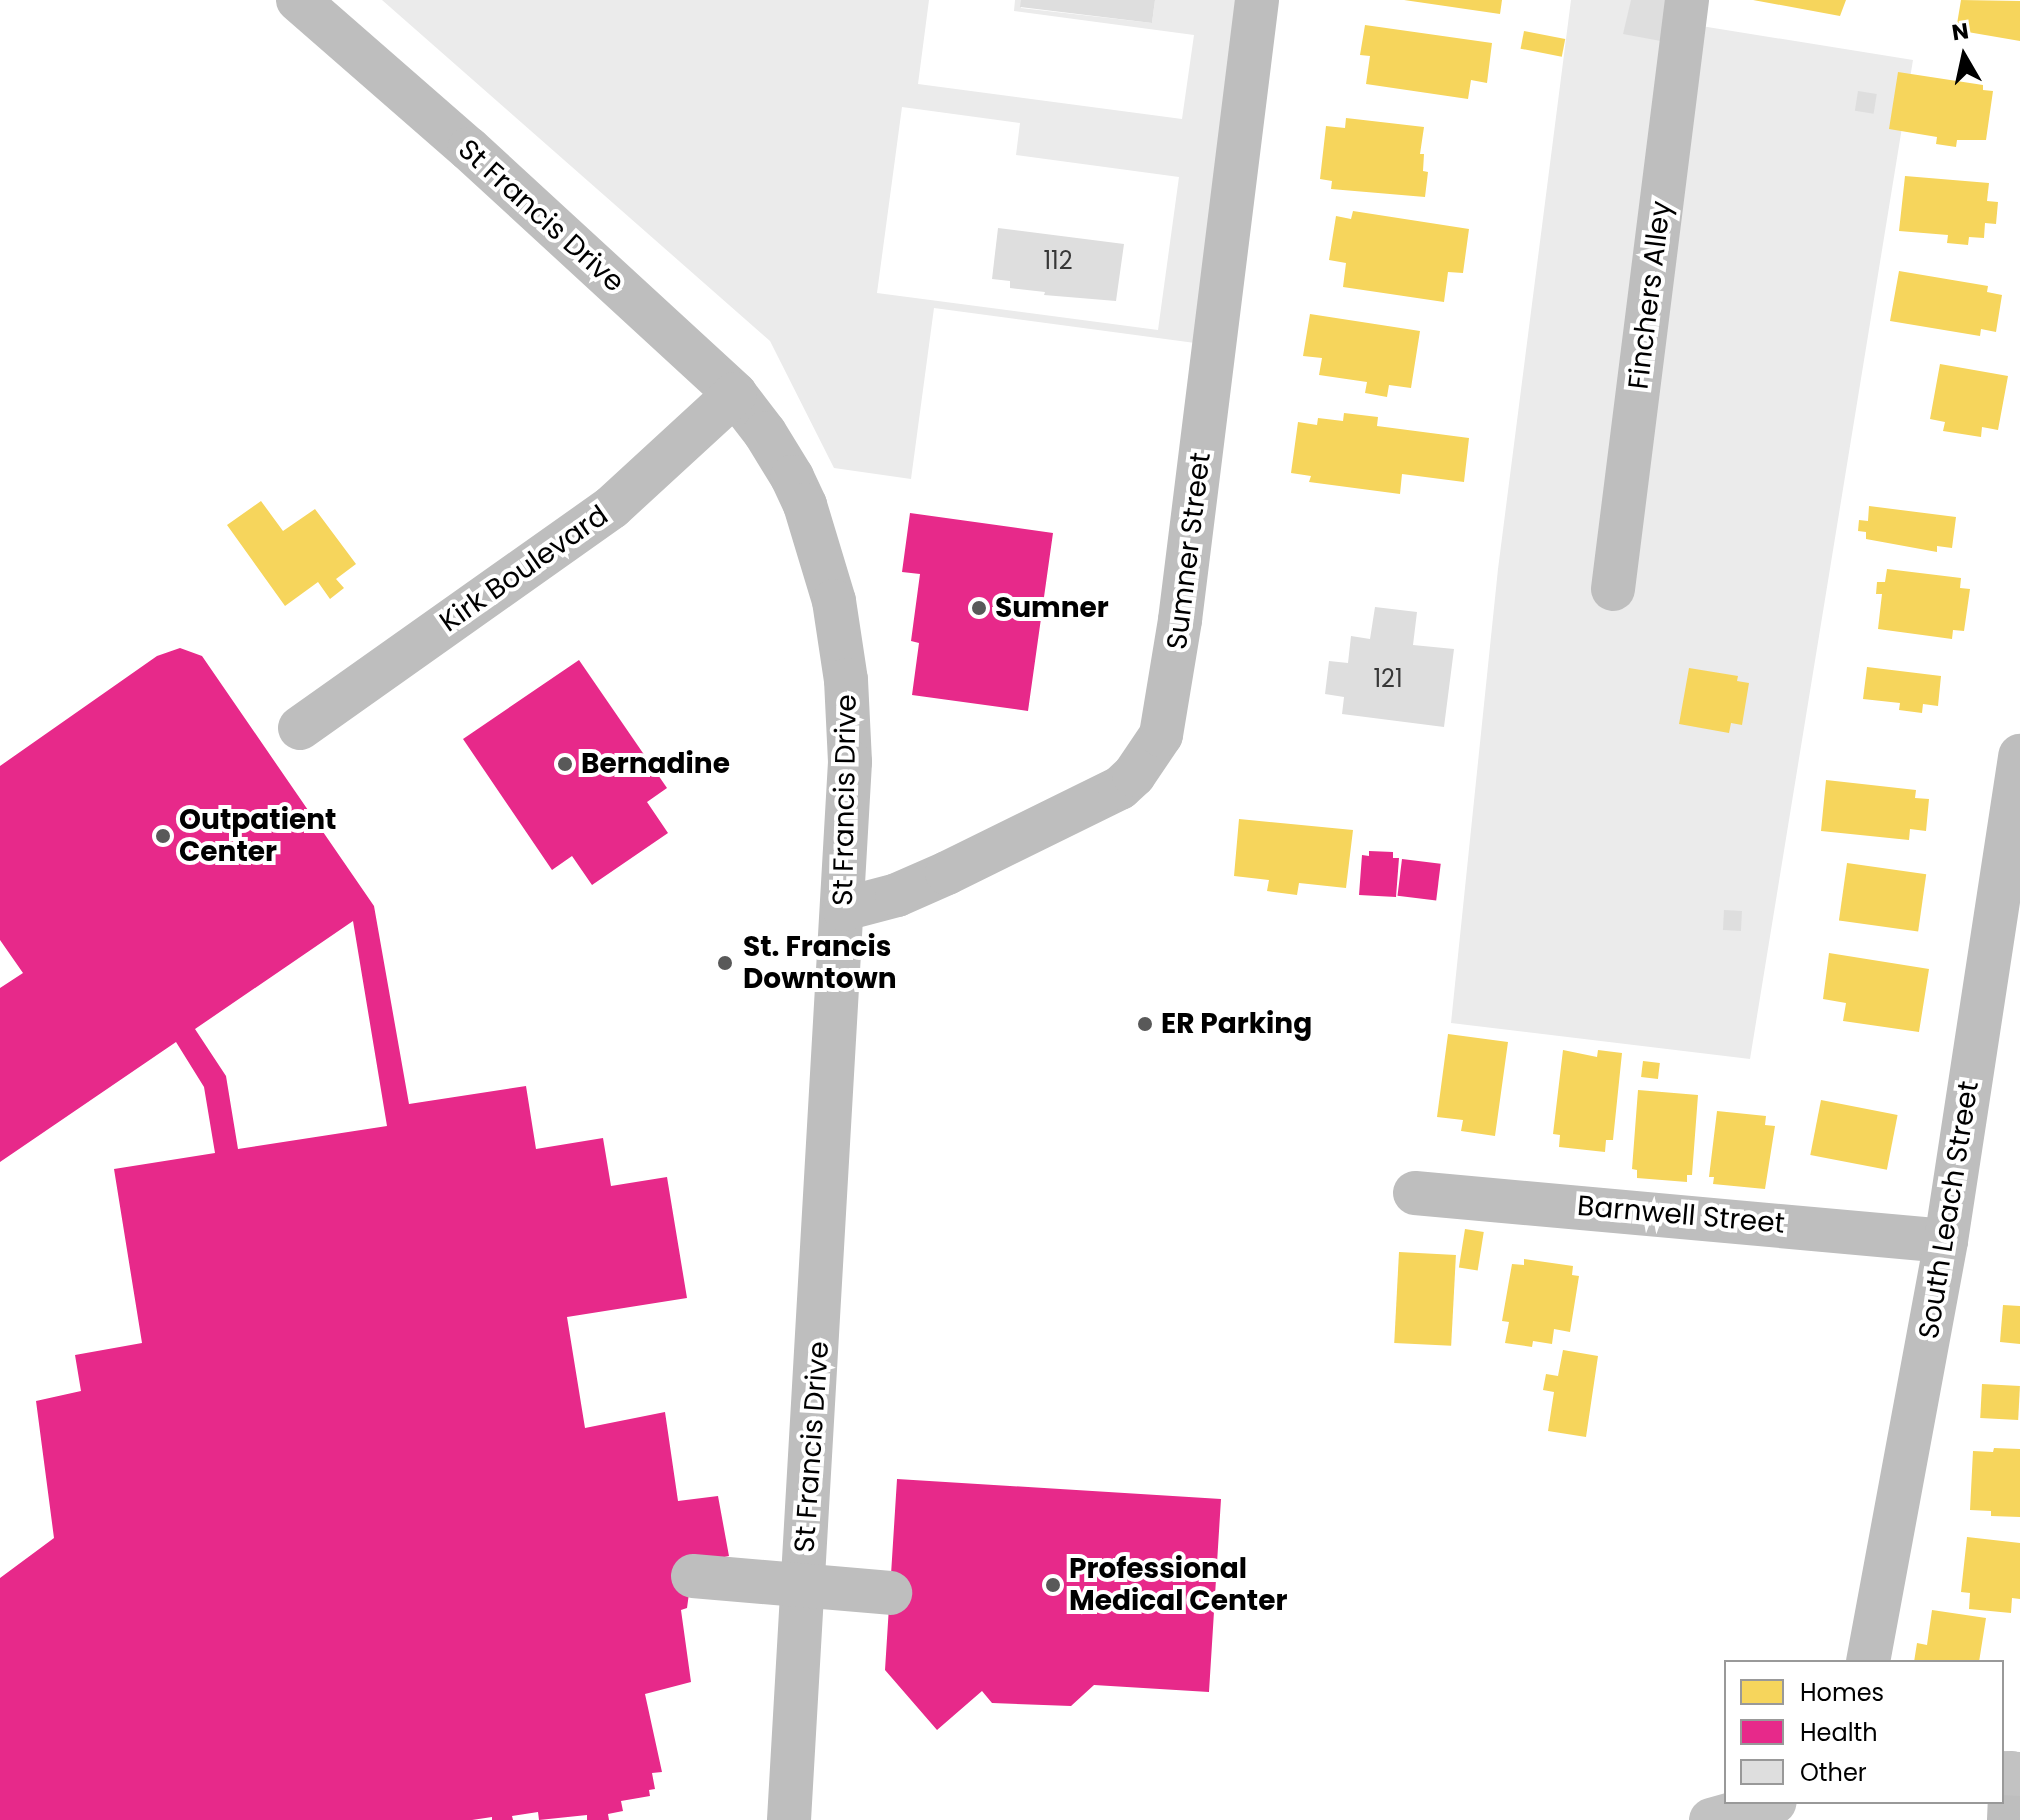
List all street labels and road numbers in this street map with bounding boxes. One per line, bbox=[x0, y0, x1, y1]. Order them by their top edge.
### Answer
street label: St Francis Drive bbox=[451, 133, 631, 299]
street label: Finchers Alley bbox=[1622, 199, 1678, 391]
street label: Sumner Street bbox=[1160, 451, 1218, 651]
street label: Kirk Boulevard bbox=[434, 499, 614, 639]
street label: St Francis Drive bbox=[826, 694, 864, 906]
street label: South Leach Street bbox=[1912, 1079, 1986, 1341]
street label: Barnwell Street bbox=[1576, 1189, 1786, 1241]
street label: St Francis Drive bbox=[788, 1340, 836, 1554]

